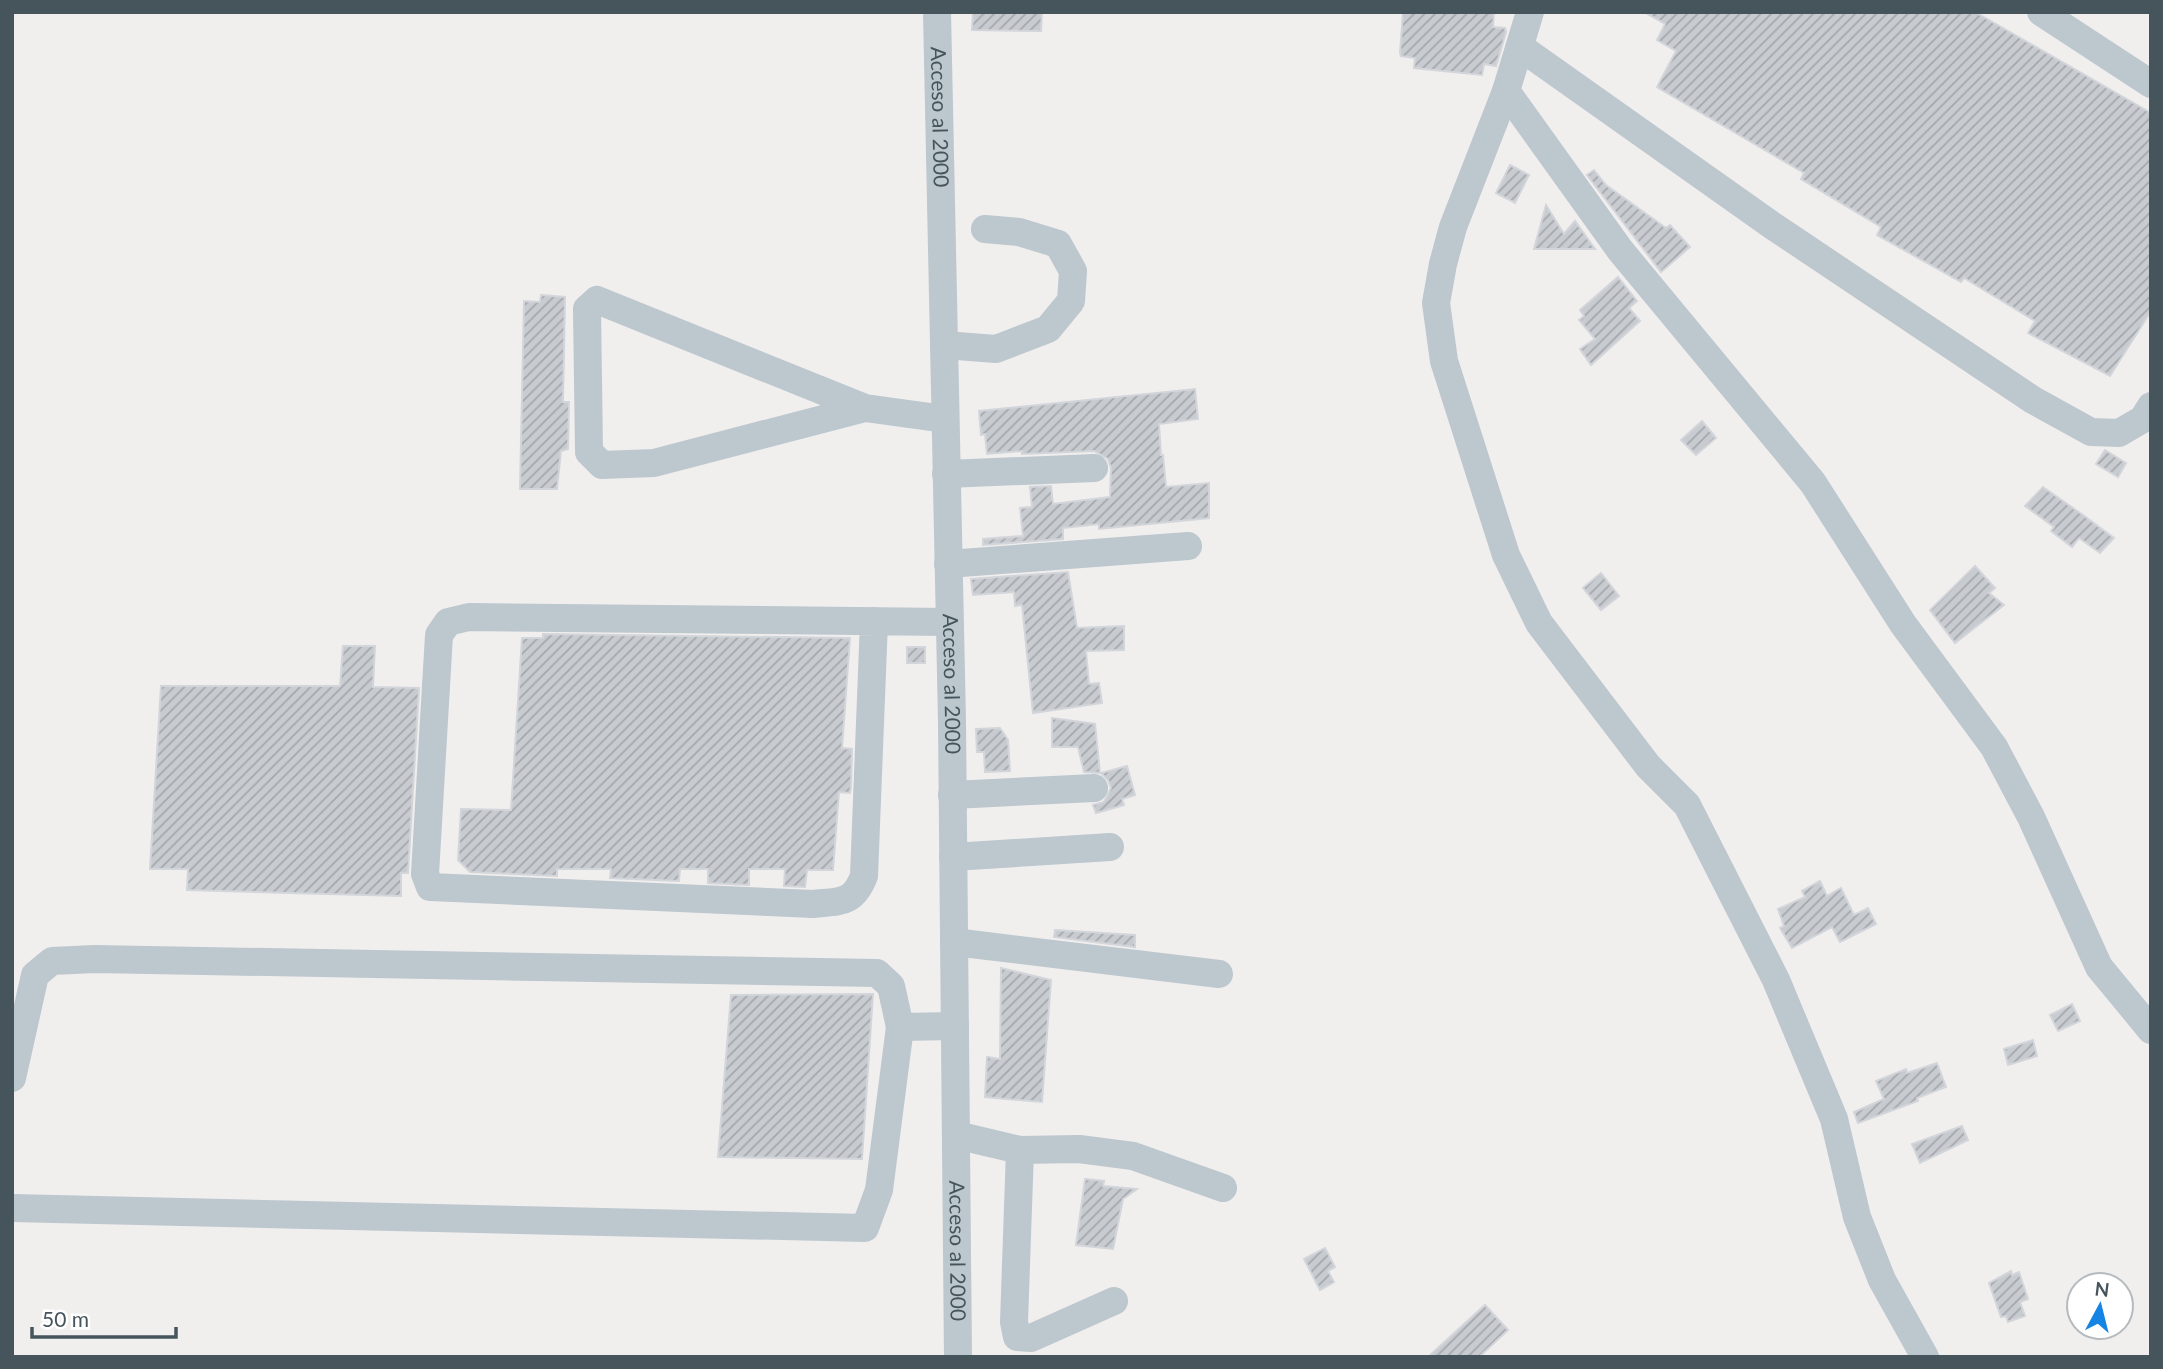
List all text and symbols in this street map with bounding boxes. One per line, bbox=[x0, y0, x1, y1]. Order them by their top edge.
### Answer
street label: Acceso al 2000 bbox=[927, 46, 955, 188]
street label: Acceso al 2000 bbox=[939, 613, 966, 754]
street label: Acceso al 2000 bbox=[945, 1180, 972, 1321]
north arrow bbox=[2065, 1271, 2135, 1341]
text: N bbox=[2093, 1276, 2111, 1301]
scale bar bbox=[32, 1296, 175, 1340]
text: 50 m bbox=[42, 1306, 89, 1331]

